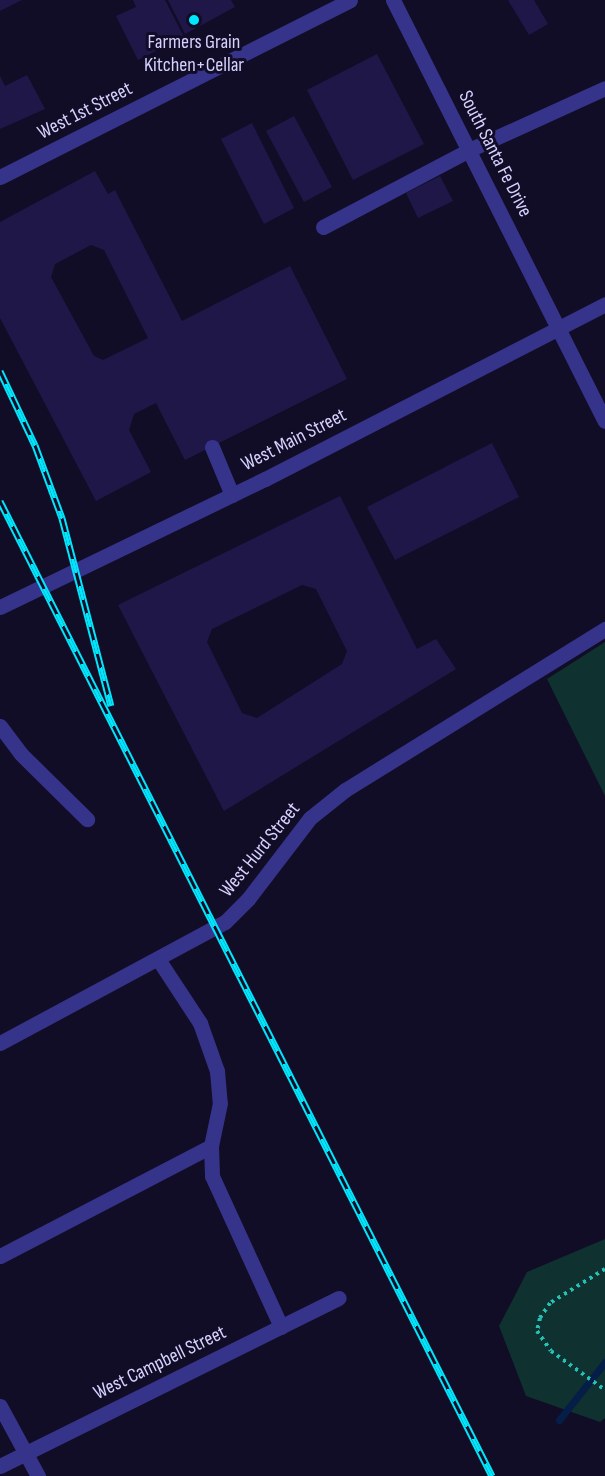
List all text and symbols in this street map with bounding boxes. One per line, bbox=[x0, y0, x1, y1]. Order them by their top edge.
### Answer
marker: Farmers Grain Kitchen+Cellar bbox=[187, 13, 201, 27]
place label: Farmers Grain Kitchen+Cellar bbox=[144, 30, 244, 77]
street label: West 1st Street bbox=[34, 77, 136, 145]
street label: South Santa Fe Drive bbox=[453, 87, 537, 221]
street label: West Main Street bbox=[238, 403, 350, 477]
street label: West Hurd Street bbox=[215, 798, 305, 902]
street label: West Campbell Street bbox=[90, 1321, 230, 1405]

